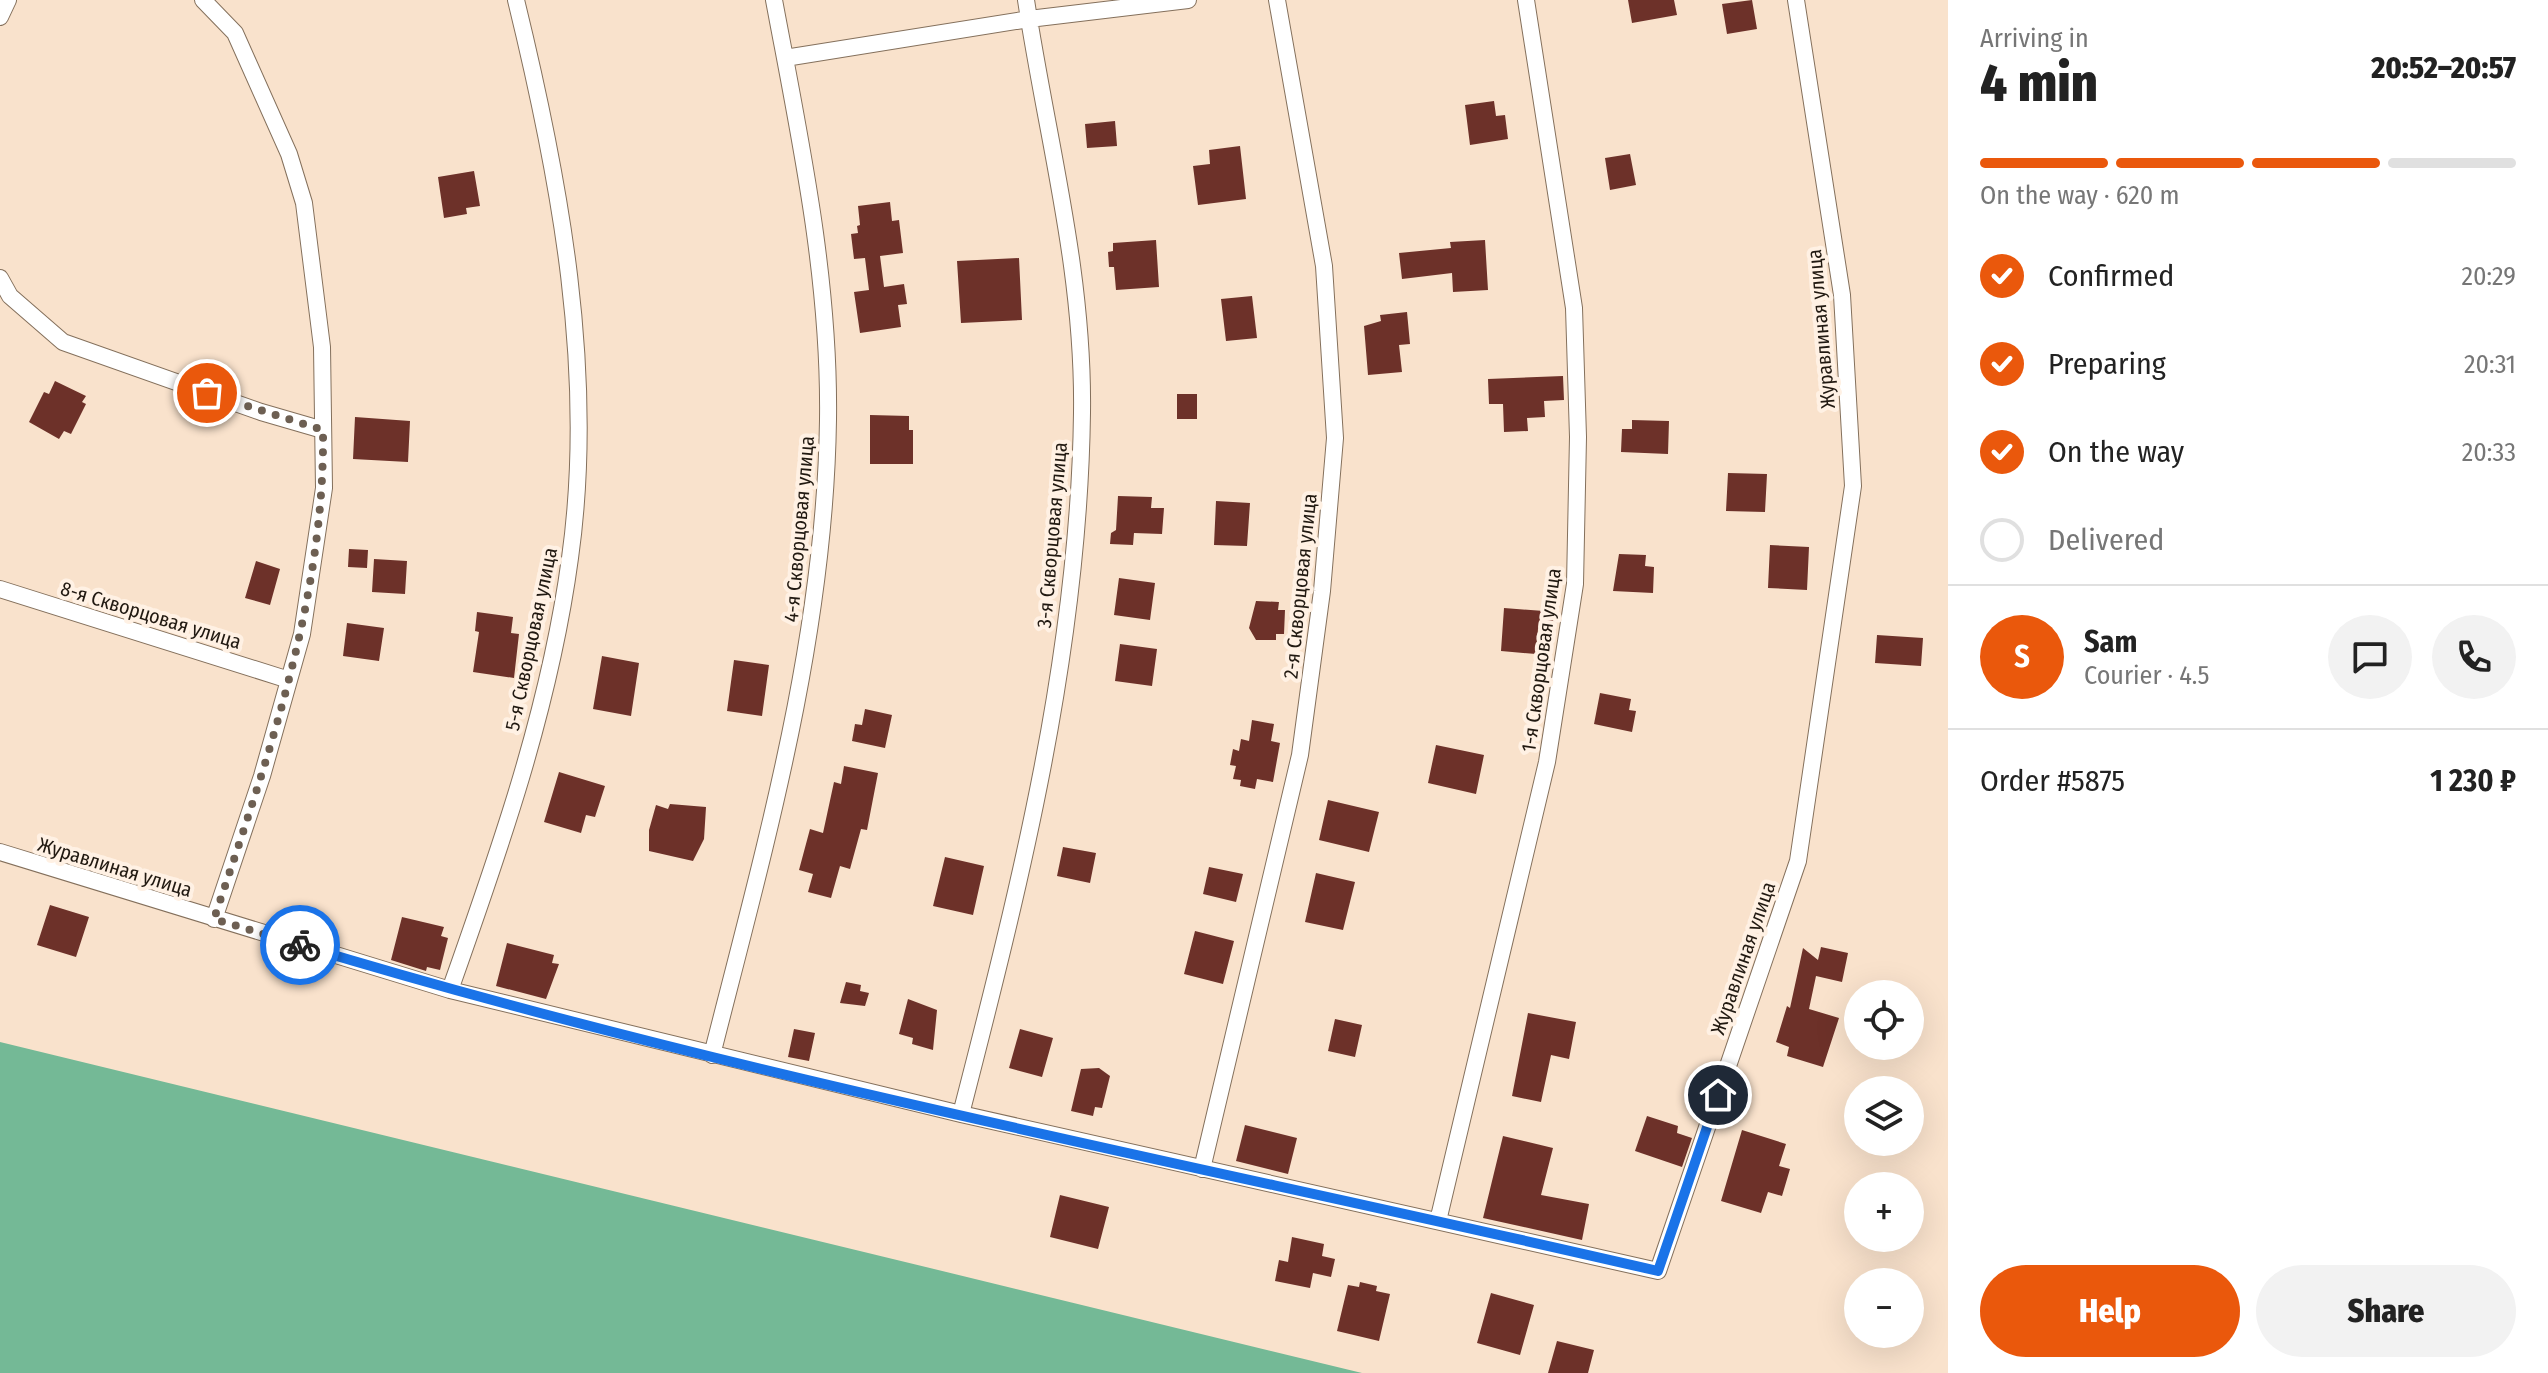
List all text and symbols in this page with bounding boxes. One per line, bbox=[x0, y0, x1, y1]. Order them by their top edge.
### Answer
text: Arriving in bbox=[1980, 23, 2089, 54]
text: 20:52–20:57 bbox=[2371, 50, 2516, 86]
text: 4 min bbox=[1980, 52, 2098, 115]
text: On the way · 620 m bbox=[1980, 180, 2179, 211]
street label: Журавлиная улица bbox=[1802, 248, 1840, 410]
icon: check bbox=[1980, 254, 2024, 298]
text: Confirmed bbox=[2048, 258, 2174, 294]
text: 20:29 bbox=[2462, 261, 2516, 292]
icon: check bbox=[1980, 342, 2024, 386]
text: Preparing bbox=[2048, 346, 2166, 382]
text: 20:31 bbox=[2464, 349, 2516, 380]
pin bbox=[173, 359, 241, 427]
icon: bag bbox=[185, 371, 229, 415]
icon: check bbox=[1980, 430, 2024, 474]
text: On the way bbox=[2048, 434, 2184, 470]
street label: 4-я Скворцовая улица bbox=[779, 435, 819, 623]
text: 20:33 bbox=[2462, 437, 2516, 468]
street label: 3-я Скворцовая улица bbox=[1032, 441, 1072, 629]
street label: 2-я Скворцовая улица bbox=[1278, 492, 1322, 680]
text: Delivered bbox=[2048, 522, 2164, 558]
street label: 5-я Скворцовая улица bbox=[500, 545, 562, 733]
street label: 1-я Скворцовая улица bbox=[1516, 567, 1566, 753]
street label: 8-я Скворцовая улица bbox=[58, 576, 244, 654]
button: chat bbox=[2328, 615, 2412, 699]
button: phone bbox=[2432, 615, 2516, 699]
text: Sam bbox=[2084, 624, 2137, 660]
text: S bbox=[2014, 639, 2030, 675]
text: Courier · 4.5 bbox=[2084, 660, 2210, 691]
text: Order #5875 bbox=[1980, 763, 2125, 799]
text: 1 230 ₽ bbox=[2430, 763, 2516, 799]
street label: Журавлиная улица bbox=[35, 832, 195, 902]
street label: Журавлиная улица bbox=[1706, 878, 1780, 1038]
courier bbox=[260, 905, 340, 985]
icon: bike bbox=[278, 923, 322, 967]
map controls bbox=[1844, 980, 1924, 1348]
button: locate bbox=[1844, 980, 1924, 1060]
pin bbox=[1684, 1061, 1752, 1129]
icon: home bbox=[1696, 1073, 1740, 1117]
button: layers bbox=[1844, 1076, 1924, 1156]
button: + bbox=[1844, 1172, 1924, 1252]
button: Help bbox=[1980, 1265, 2240, 1357]
button: Share bbox=[2256, 1265, 2516, 1357]
button: − bbox=[1844, 1268, 1924, 1348]

